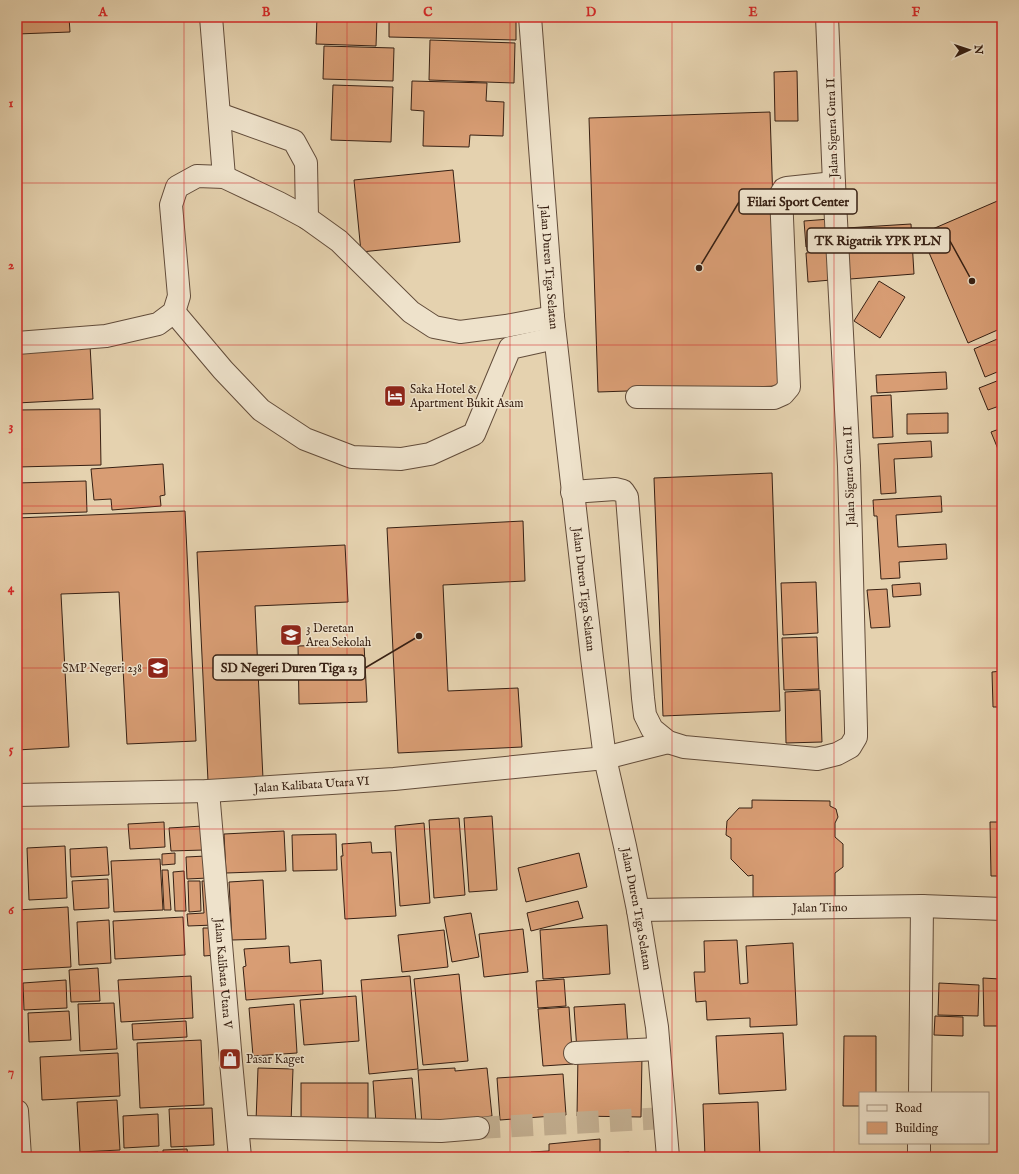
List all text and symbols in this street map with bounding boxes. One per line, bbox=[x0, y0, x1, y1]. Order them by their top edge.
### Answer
text: A bbox=[98, 4, 109, 21]
text: B bbox=[262, 4, 271, 21]
text: C bbox=[423, 4, 433, 21]
text: D bbox=[586, 4, 597, 21]
text: E bbox=[748, 4, 758, 21]
text: F bbox=[912, 4, 921, 21]
north arrow bbox=[949, 30, 989, 70]
text: N bbox=[971, 43, 985, 55]
street label: Jalan Sigura Gura II bbox=[823, 78, 843, 180]
text: 1 bbox=[9, 95, 14, 112]
callout: Filari Sport Center bbox=[739, 189, 857, 214]
text: Filari Sport Center bbox=[747, 194, 849, 211]
street label: Jalan Duren Tiga Selatan bbox=[535, 203, 561, 331]
callout: TK Rigatrik YPK PLN bbox=[807, 228, 950, 253]
text: TK Rigatrik YPK PLN bbox=[814, 233, 942, 250]
text: 2 bbox=[8, 257, 14, 274]
place label: Saka Hotel & Apartment Bukit Asam bbox=[409, 382, 523, 412]
hotel icon: Saka Hotel & Apartment Bukit Asam bbox=[382, 383, 408, 409]
text: 3 bbox=[9, 418, 14, 435]
street label: Jalan Sigura Gura II bbox=[840, 426, 860, 528]
street label: Jalan Duren Tiga Selatan bbox=[568, 525, 598, 653]
text: 4 bbox=[8, 580, 15, 597]
place label: 3 Deretan Area Sekolah bbox=[305, 621, 372, 650]
school or university icon: 3 Deretan Area Sekolah bbox=[278, 622, 304, 648]
school or university icon: SMP Negeri 238 bbox=[145, 655, 171, 681]
callout: SD Negeri Duren Tiga 13 bbox=[213, 655, 365, 680]
text: SD Negeri Duren Tiga 13 bbox=[221, 660, 358, 677]
place label: SMP Negeri 238 bbox=[62, 661, 142, 676]
text: 5 bbox=[9, 741, 14, 758]
street label: Jalan Kalibata Utara VI bbox=[252, 774, 370, 797]
street label: Jalan Duren Tiga Selatan bbox=[616, 844, 655, 972]
street label: Jalan Timo bbox=[790, 900, 848, 917]
text: 6 bbox=[8, 902, 14, 919]
street label: Jalan Kalibata Utara V bbox=[210, 916, 235, 1030]
shop icon: Pasar Kaget bbox=[217, 1046, 243, 1072]
place label: Pasar Kaget bbox=[246, 1052, 304, 1067]
text: 7 bbox=[8, 1064, 14, 1081]
legend bbox=[859, 1092, 989, 1144]
text: Road bbox=[895, 1101, 923, 1116]
text: Building bbox=[895, 1121, 939, 1136]

